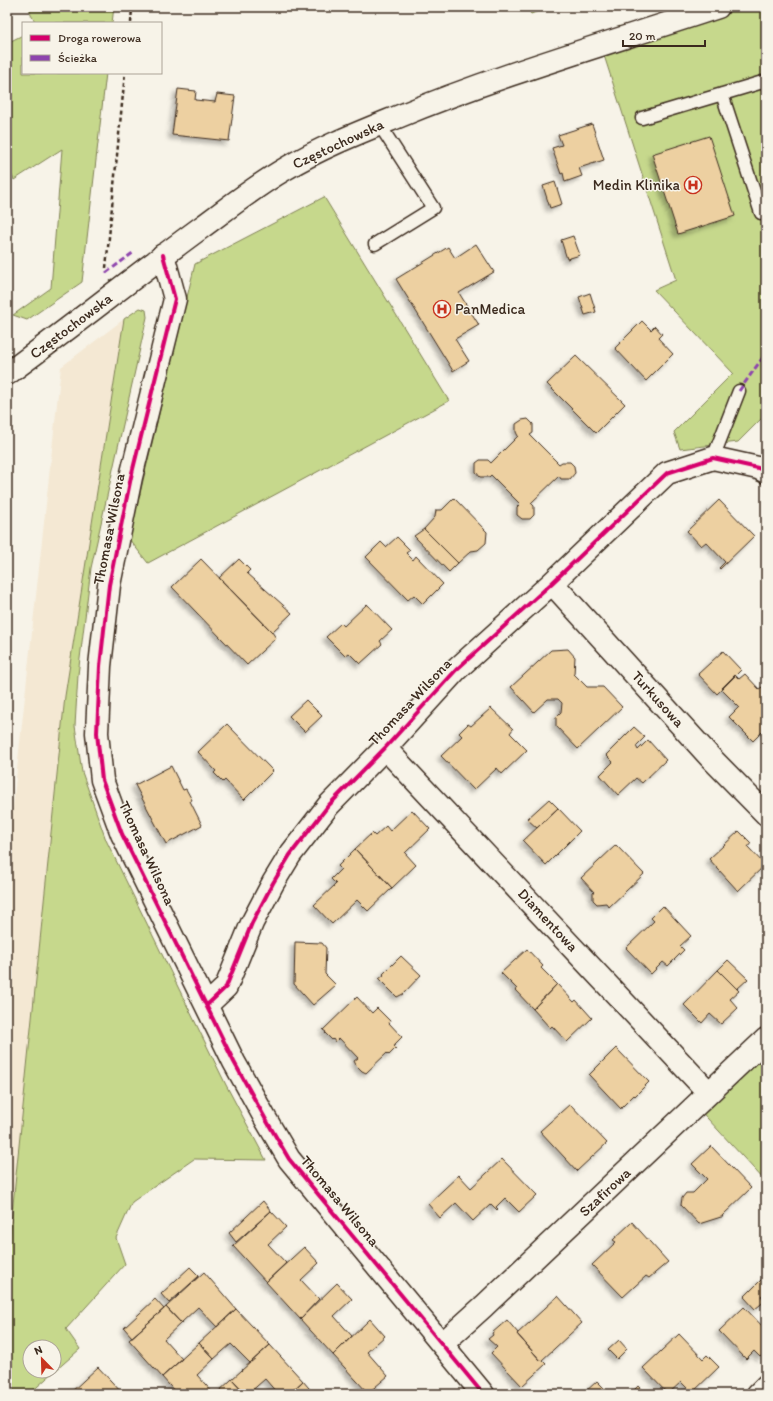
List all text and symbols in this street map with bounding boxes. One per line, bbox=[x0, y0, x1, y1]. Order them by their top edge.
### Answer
legend bbox=[22, 22, 162, 74]
scale bar bbox=[623, 22, 705, 48]
text: 20 m bbox=[629, 29, 656, 43]
text: Droga rowerowa bbox=[58, 31, 142, 45]
text: Ścieżka bbox=[58, 51, 98, 65]
street label: Częstochowska bbox=[290, 115, 387, 173]
hospital icon: Medin Klinika bbox=[683, 175, 703, 195]
place label: Medin Klinika bbox=[593, 176, 681, 194]
street label: Częstochowska bbox=[26, 289, 116, 363]
hospital icon: PanMedica bbox=[432, 299, 452, 319]
place label: PanMedica bbox=[455, 300, 525, 318]
street label: Thomasa Wilsona bbox=[89, 472, 129, 586]
street label: Thomasa Wilsona bbox=[365, 654, 455, 749]
street label: Turkusowa bbox=[628, 667, 688, 731]
street label: Thomasa Wilsona bbox=[115, 798, 179, 908]
street label: Diamentowa bbox=[514, 885, 582, 956]
street label: Thomasa Wilsona bbox=[297, 1152, 383, 1250]
street label: Szafirowa bbox=[575, 1163, 635, 1220]
north arrow bbox=[22, 1339, 62, 1379]
text: N bbox=[32, 1343, 44, 1358]

